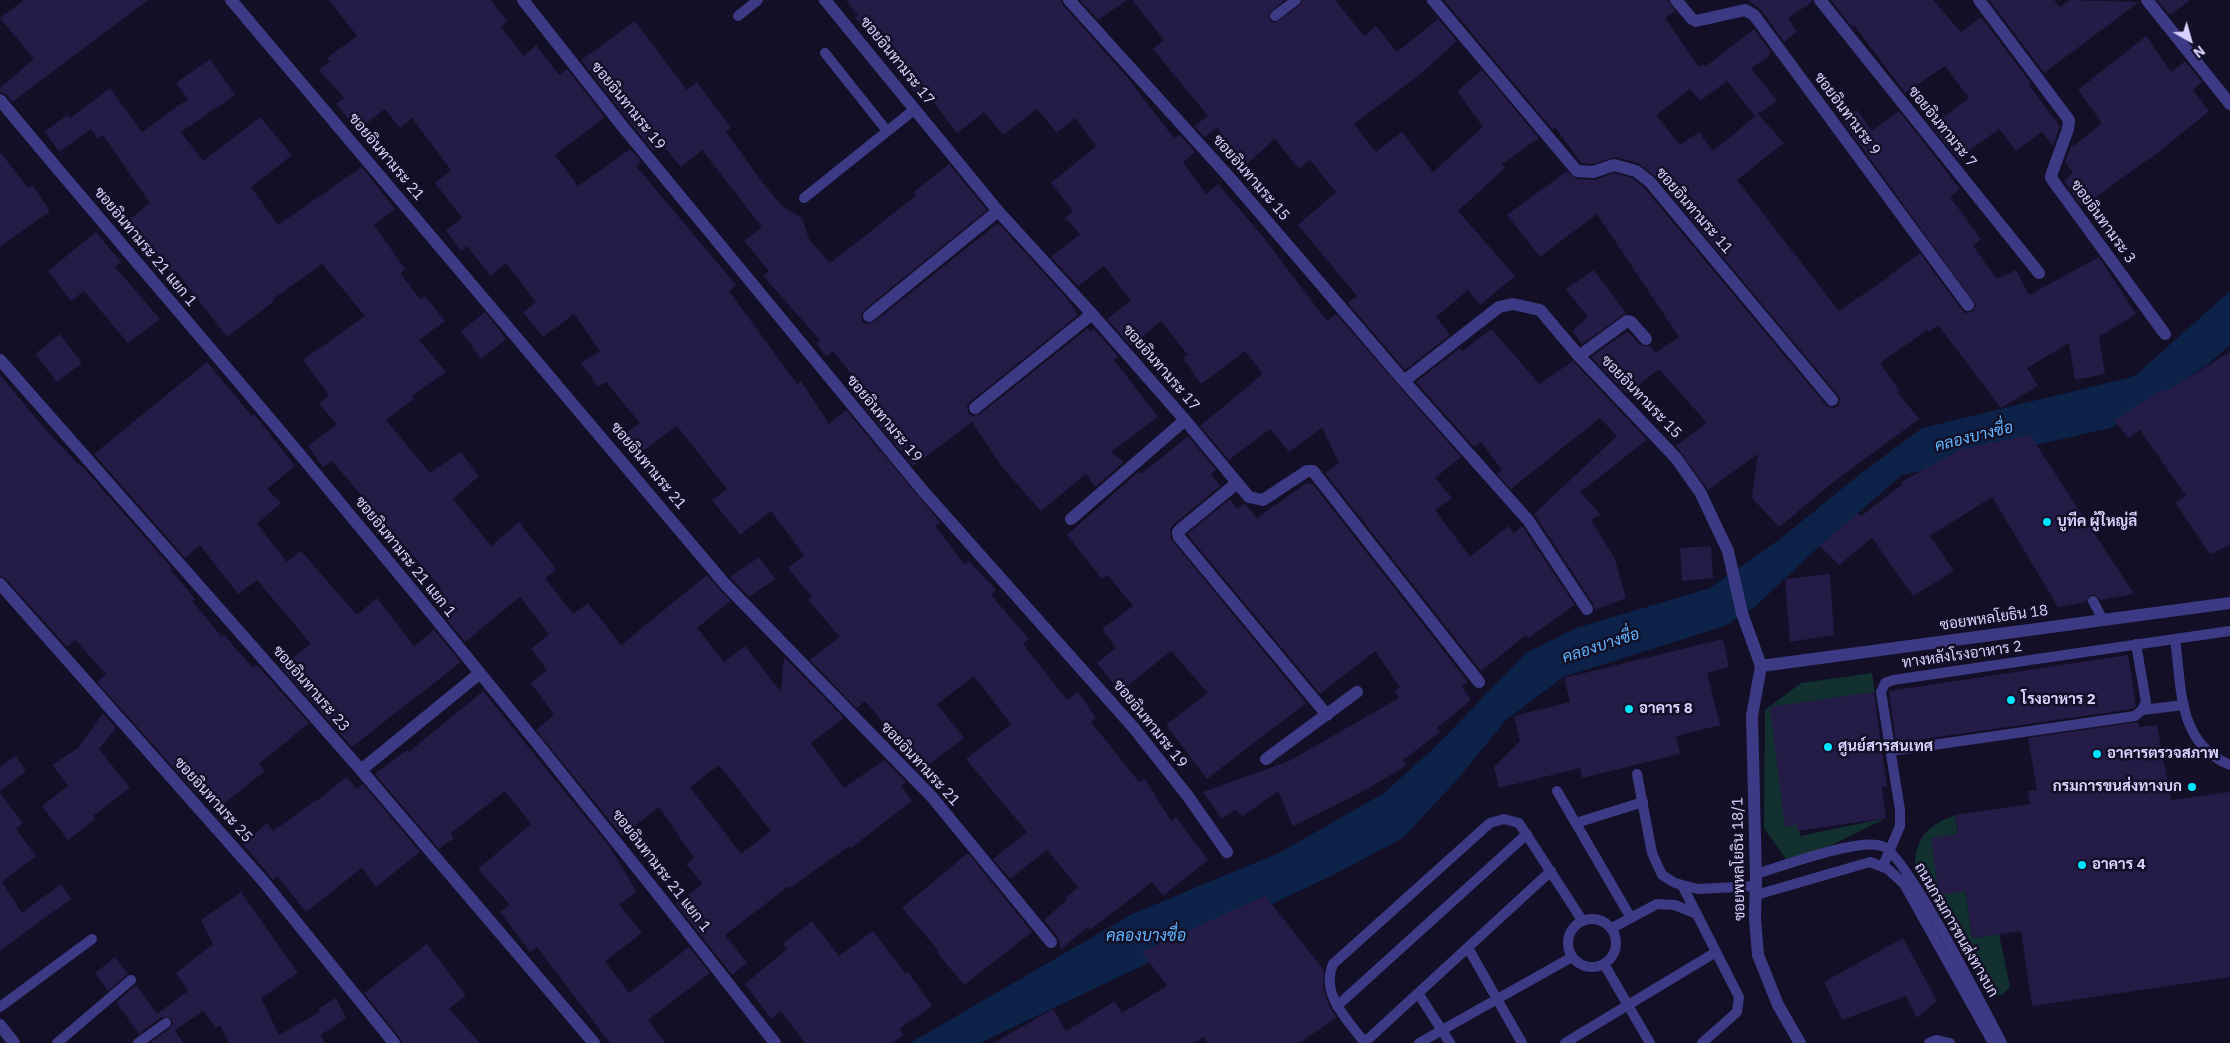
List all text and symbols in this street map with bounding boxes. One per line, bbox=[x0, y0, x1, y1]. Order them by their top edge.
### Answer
street label: ซอยอินทามระ 17 bbox=[856, 13, 938, 109]
north arrow bbox=[2165, 15, 2215, 65]
text: N bbox=[2190, 42, 2209, 62]
street label: ซอยอินทามระ 19 bbox=[587, 58, 669, 154]
street label: ซอยอินทามระ 9 bbox=[1810, 69, 1884, 159]
street label: ซอยอินทามระ 7 bbox=[1904, 83, 1980, 171]
street label: ซอยอินทามระ 21 bbox=[344, 110, 428, 204]
street label: ซอยอินทามระ 15 bbox=[1209, 131, 1293, 225]
street label: ซอยอินทามระ 11 bbox=[1652, 164, 1736, 258]
street label: ซอยอินทามระ 3 bbox=[2067, 177, 2139, 267]
street label: ซอยอินทามระ 21 แยก 1 bbox=[90, 184, 200, 310]
street label: ซอยอินทามระ 17 bbox=[1119, 321, 1203, 415]
street label: ซอยอินทามระ 15 bbox=[1597, 352, 1685, 442]
street label: ซอยอินทามระ 19 bbox=[842, 372, 926, 466]
water label: คลองบางซื่อ bbox=[1933, 418, 2015, 456]
street label: ซอยอินทามระ 21 bbox=[606, 419, 690, 513]
street label: ซอยอินทามระ 21 แยก 1 bbox=[351, 493, 459, 621]
place label: บูทีค ผู้ใหญ่ลี bbox=[2057, 513, 2137, 531]
marker: บูทีค ผู้ใหญ่ลี bbox=[2041, 516, 2053, 528]
street label: ซอยพหลโยธิน 18 bbox=[1939, 601, 2049, 635]
water label: คลองบางซื่อ bbox=[1560, 624, 1642, 668]
street label: ทางหลังโรงอาหาร 2 bbox=[1901, 638, 2023, 672]
street label: ซอยอินทามระ 23 bbox=[269, 642, 353, 736]
street label: ซอยอินทามระ 19 bbox=[1109, 676, 1191, 772]
place label: โรงอาหาร 2 bbox=[2021, 691, 2096, 709]
marker: โรงอาหาร 2 bbox=[2005, 694, 2017, 706]
place label: อาคาร 8 bbox=[1639, 700, 1693, 718]
marker: อาคาร 8 bbox=[1623, 703, 1635, 715]
street label: ซอยอินทามระ 21 bbox=[877, 718, 963, 810]
place label: ศูนย์สารสนเทศ bbox=[1838, 738, 1933, 756]
marker: ศูนย์สารสนเทศ bbox=[1822, 741, 1834, 753]
place label: อาคารตรวจสภาพ bbox=[2107, 745, 2219, 763]
marker: อาคารตรวจสภาพ bbox=[2091, 748, 2103, 760]
street label: ซอยอินทามระ 25 bbox=[170, 754, 256, 846]
place label: กรมการขนส่งทางบก bbox=[2053, 778, 2182, 796]
marker: กรมการขนส่งทางบก bbox=[2186, 781, 2198, 793]
street label: ซอยพหลโยธิน 18/1 bbox=[1729, 797, 1749, 921]
street label: ซอยอินทามระ 21 แยก 1 bbox=[608, 806, 714, 936]
place label: อาคาร 4 bbox=[2092, 856, 2146, 874]
marker: อาคาร 4 bbox=[2076, 859, 2088, 871]
street label: ถนนกรมการขนส่งทางบก bbox=[1910, 860, 2002, 1000]
water label: คลองบางซื่อ bbox=[1106, 926, 1186, 946]

